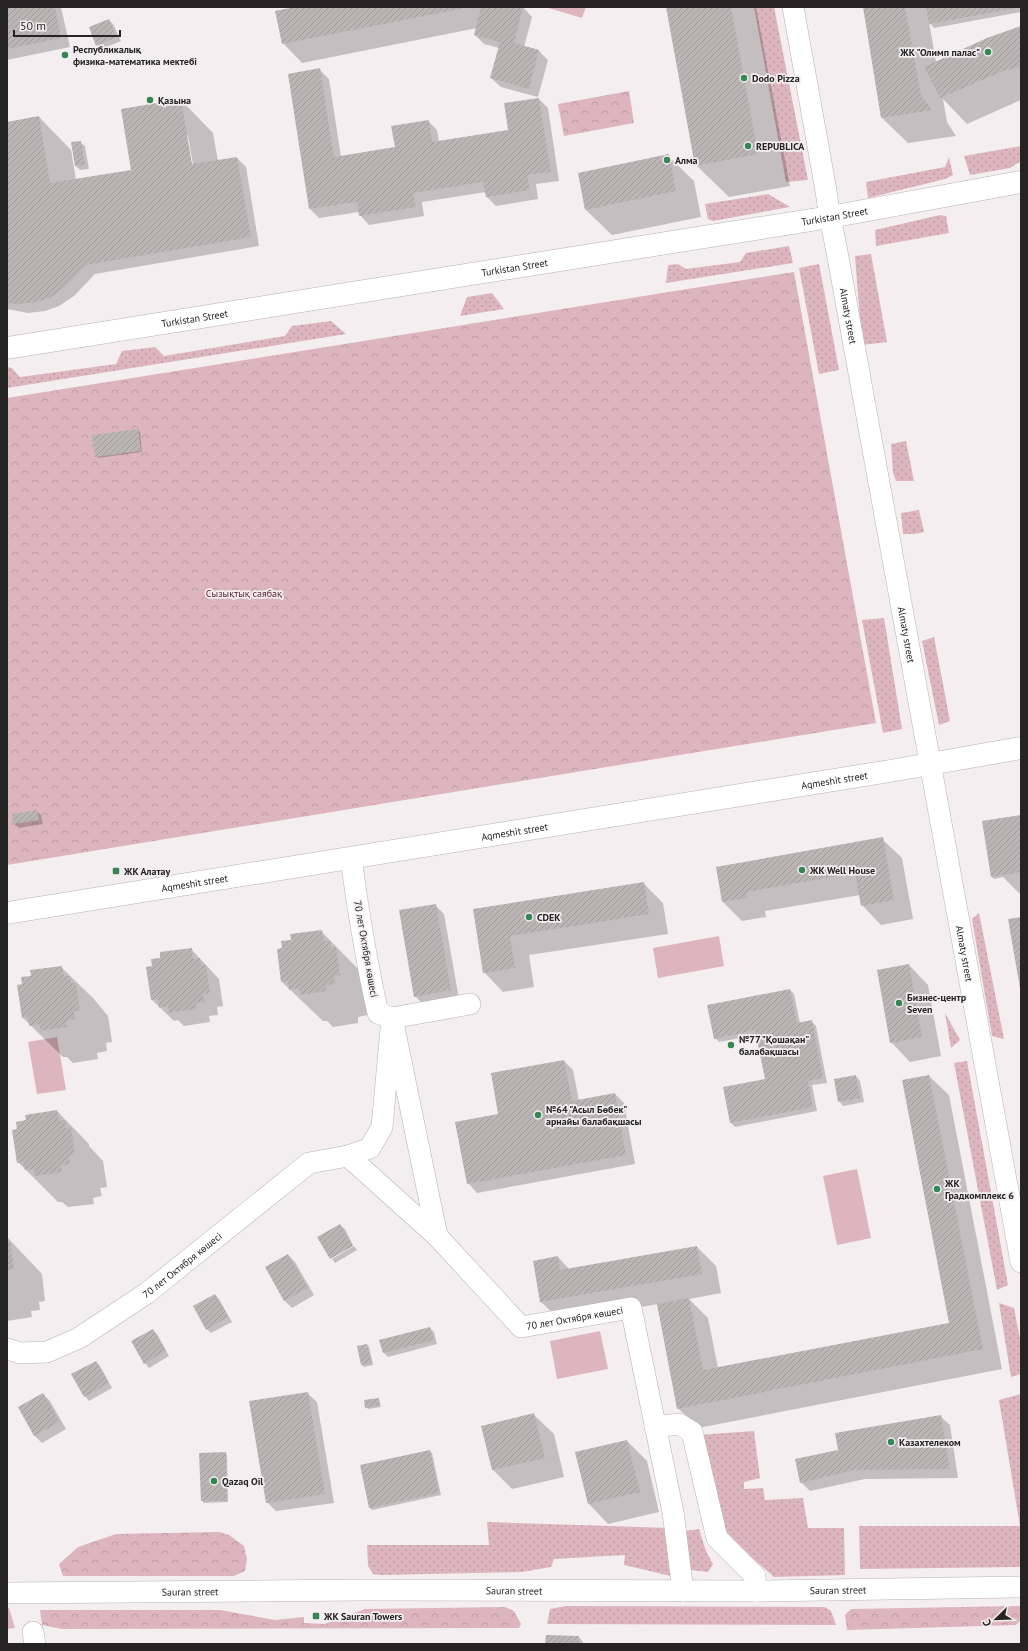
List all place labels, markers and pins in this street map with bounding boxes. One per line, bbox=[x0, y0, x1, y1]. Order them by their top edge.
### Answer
place label: Республикалық физика-математика мектебі bbox=[73, 43, 197, 68]
place label: ЖК "Олимп палас" bbox=[899, 46, 980, 59]
marker: ЖК "Олимп палас" bbox=[983, 47, 993, 57]
marker: Республикалық физика-математика мектебі bbox=[60, 50, 70, 60]
place label: Dodo Pizza bbox=[752, 72, 800, 85]
marker: Dodo Pizza bbox=[739, 73, 749, 83]
place label: Қазына bbox=[158, 94, 191, 107]
marker: Қазына bbox=[145, 95, 155, 105]
place label: REPUBLICA bbox=[756, 140, 805, 153]
marker: REPUBLICA bbox=[743, 141, 753, 151]
place label: Алма bbox=[675, 154, 698, 167]
marker: Алма bbox=[662, 155, 672, 165]
place label: ЖК Well House bbox=[809, 864, 875, 877]
place label: ЖК Алатау bbox=[123, 865, 171, 878]
marker: ЖК Well House bbox=[797, 865, 807, 875]
marker: ЖК Алатау bbox=[111, 866, 121, 876]
place label: CDEK bbox=[537, 911, 561, 924]
marker: CDEK bbox=[524, 912, 534, 922]
place label: Бизнес-центр Seven bbox=[907, 991, 967, 1016]
marker: Бизнес-центр Seven bbox=[894, 998, 904, 1008]
place label: №77 "Қошақан" балабақшасы bbox=[739, 1033, 809, 1058]
marker: №77 "Қошақан" балабақшасы bbox=[726, 1040, 736, 1050]
place label: №64 "Асыл Бөбек" арнайы балабақшасы bbox=[546, 1103, 642, 1128]
marker: №64 "Асыл Бөбек" арнайы балабақшасы bbox=[533, 1110, 543, 1120]
place label: ЖК Градкомплекс 6 bbox=[944, 1177, 1014, 1202]
marker: ЖК Градкомплекс 6 bbox=[932, 1184, 942, 1194]
place label: Казахтелеком bbox=[899, 1436, 961, 1449]
marker: Казахтелеком bbox=[886, 1437, 896, 1447]
place label: Qazaq Oil bbox=[222, 1475, 263, 1488]
marker: Qazaq Oil bbox=[209, 1476, 219, 1486]
place label: ЖК Sauran Towers bbox=[323, 1610, 402, 1623]
marker: ЖК Sauran Towers bbox=[311, 1611, 321, 1621]

